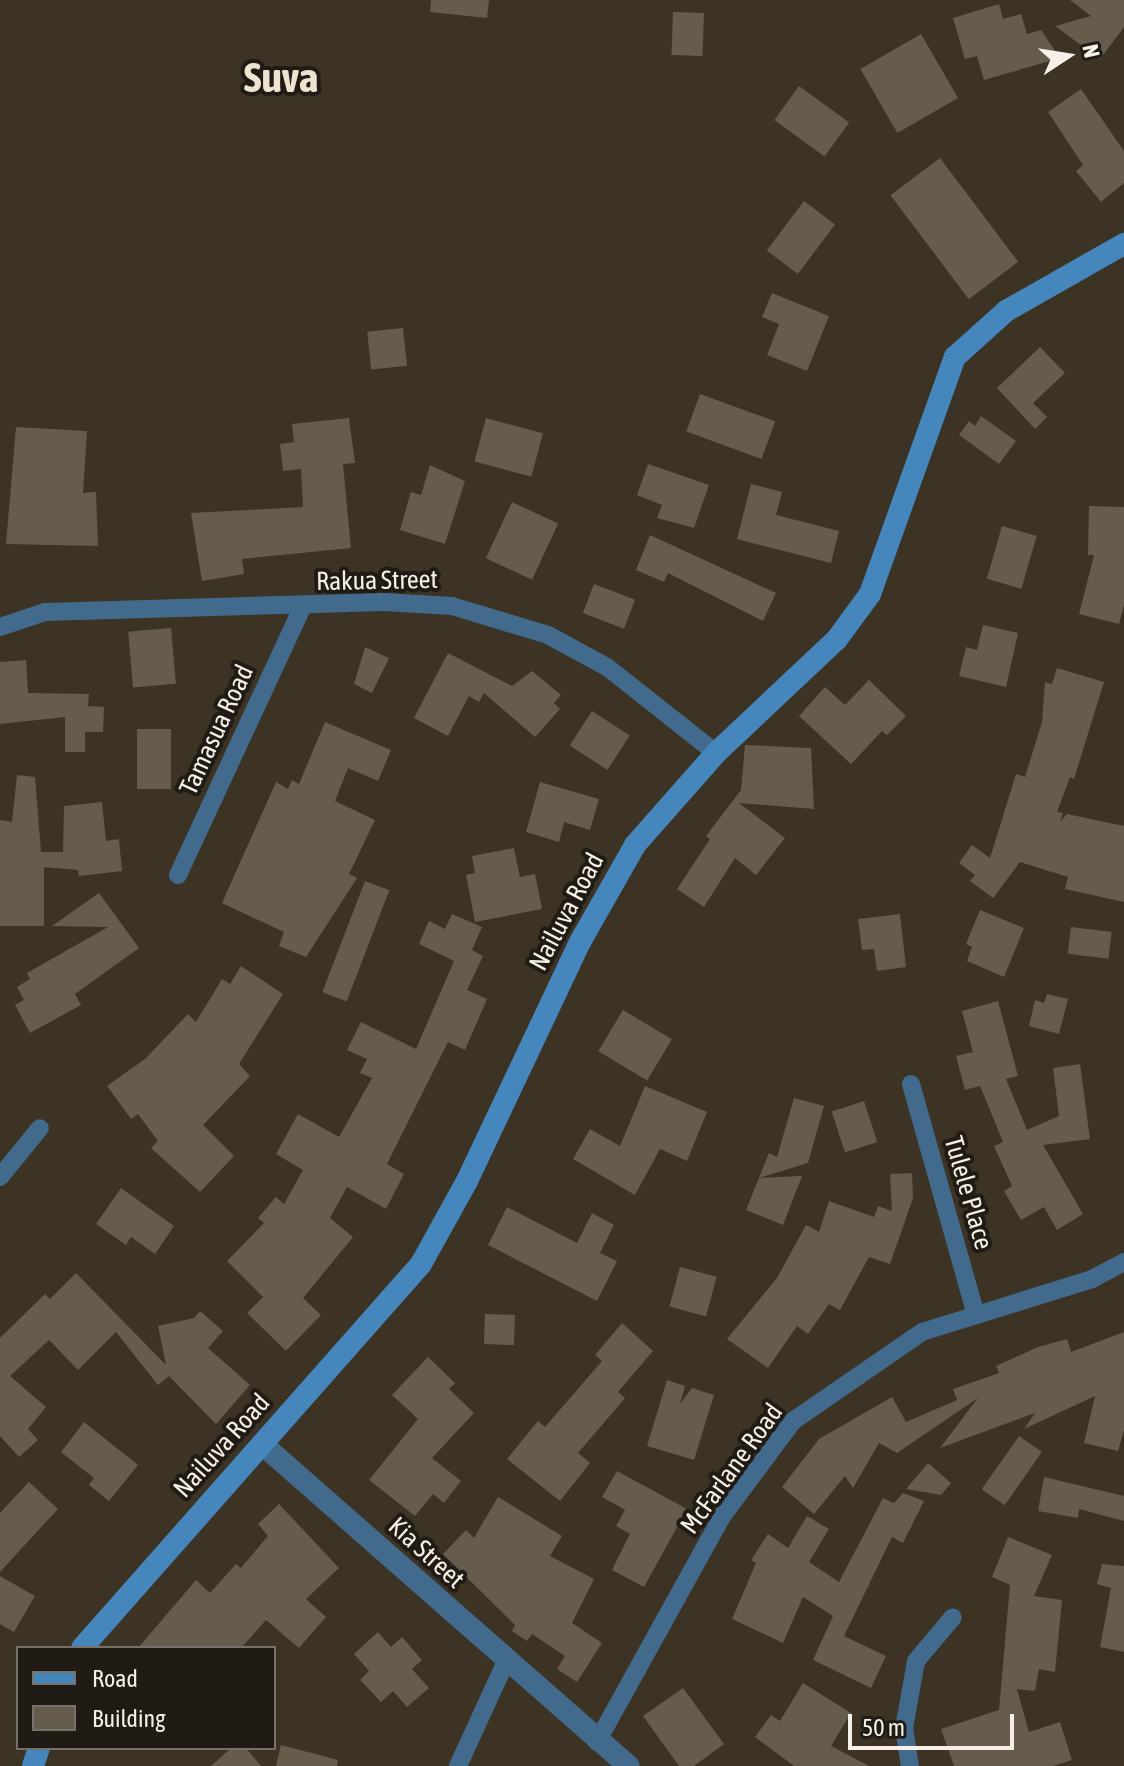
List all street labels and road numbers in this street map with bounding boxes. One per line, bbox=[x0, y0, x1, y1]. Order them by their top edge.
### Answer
street label: Rakua Street bbox=[316, 564, 438, 598]
street label: Tamasua Road bbox=[173, 660, 261, 800]
street label: Nailuva Road bbox=[523, 848, 611, 976]
street label: Tulele Place bbox=[937, 1133, 999, 1253]
street label: Nailuva Road bbox=[167, 1388, 277, 1504]
street label: McFarlane Road bbox=[674, 1398, 790, 1540]
street label: Kia Street bbox=[382, 1511, 470, 1595]

